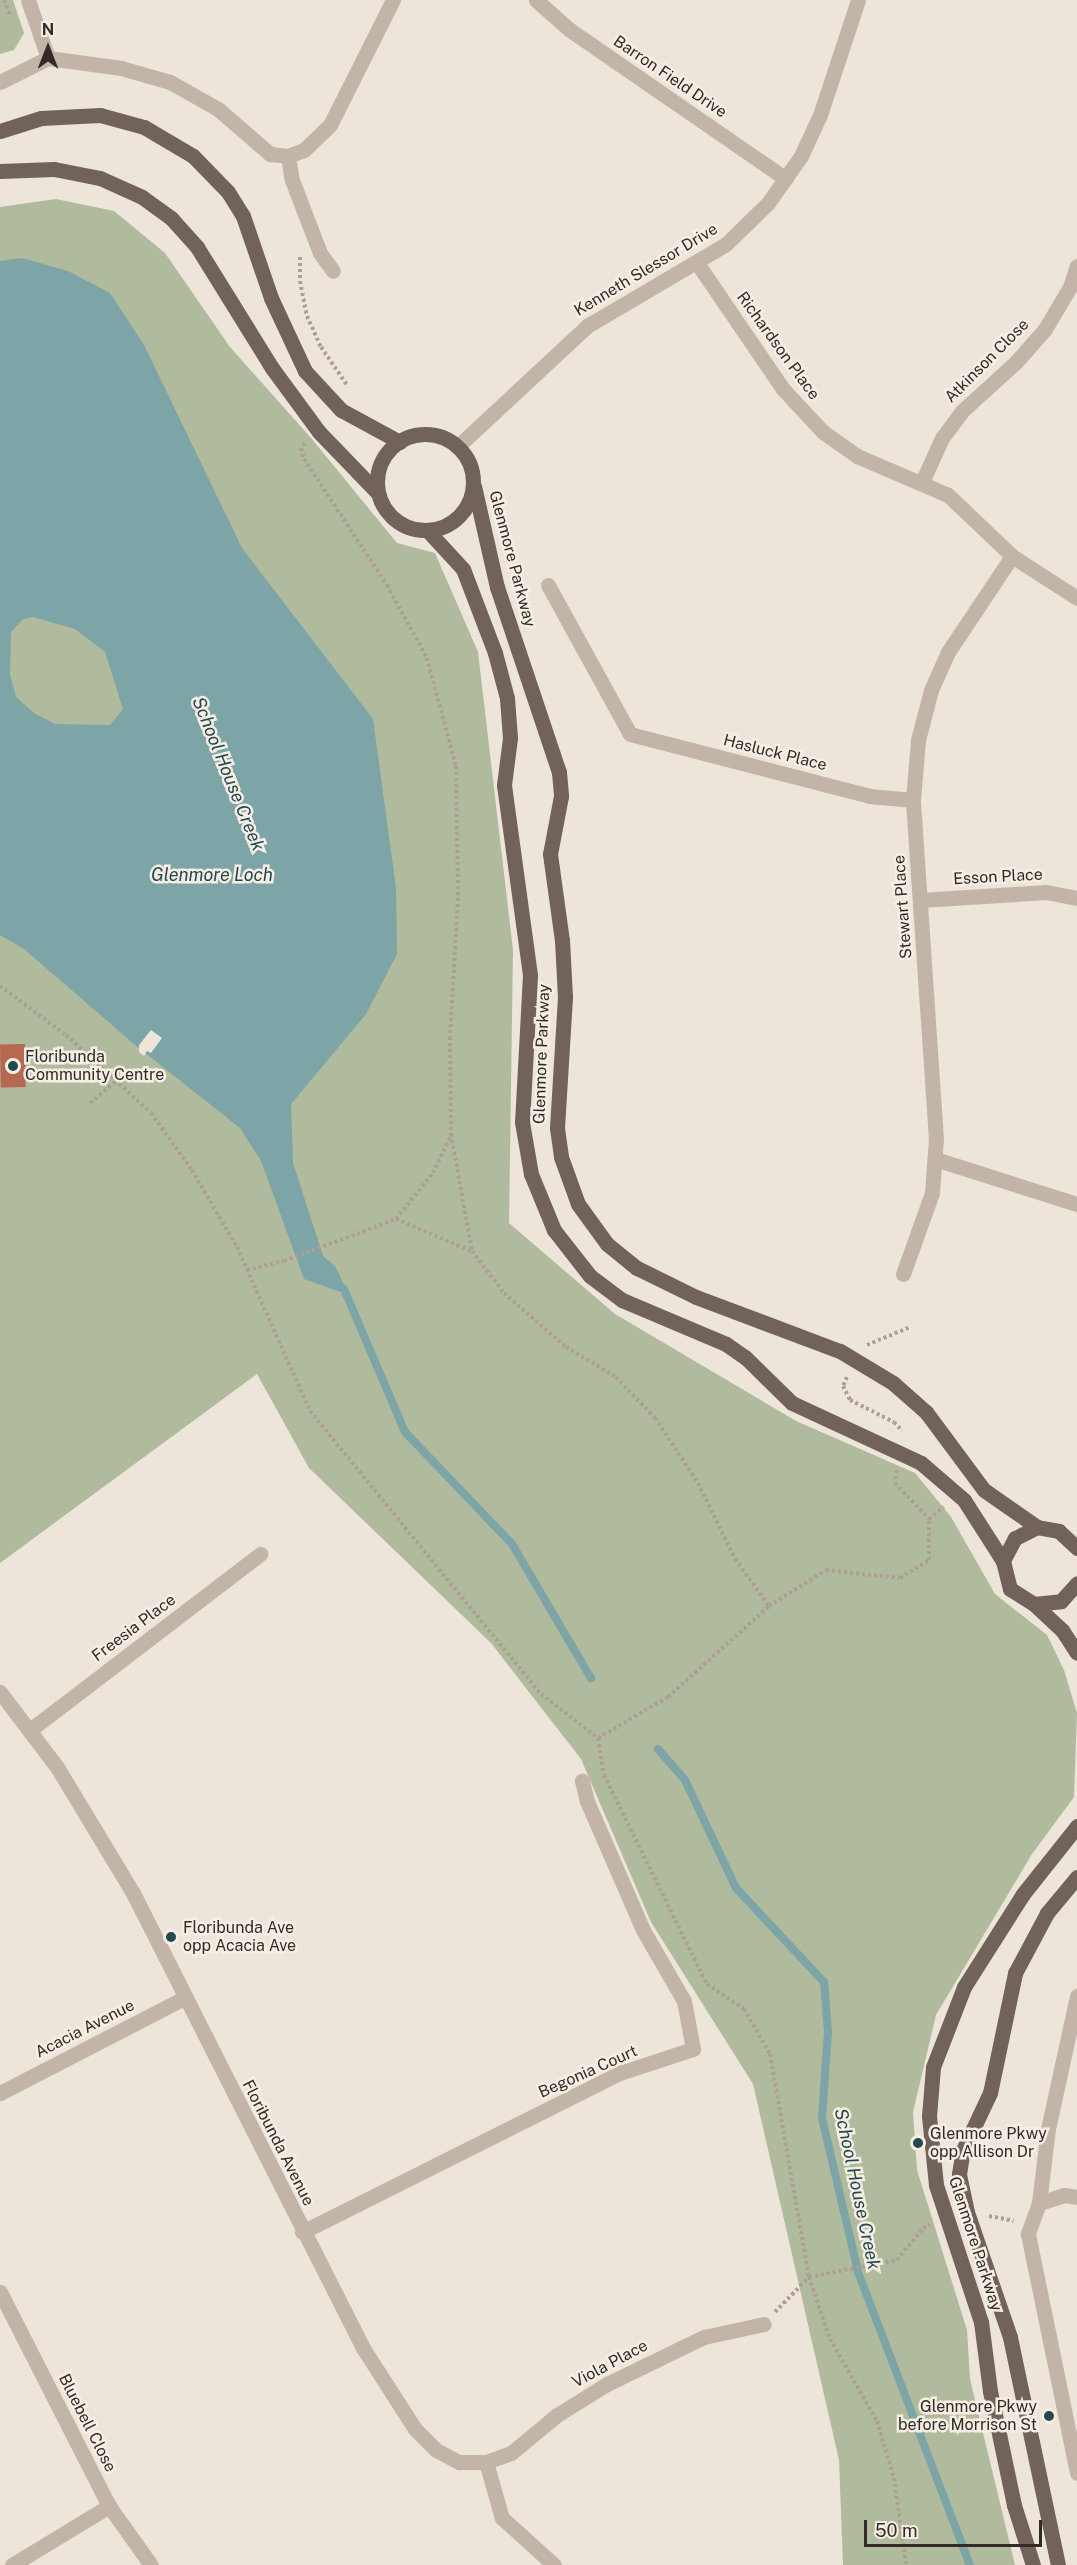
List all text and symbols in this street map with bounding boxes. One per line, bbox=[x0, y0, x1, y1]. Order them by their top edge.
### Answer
north arrow bbox=[18, 18, 78, 78]
text: N bbox=[42, 20, 54, 39]
street label: Barron Field Drive bbox=[610, 32, 730, 122]
street label: Kenneth Slessor Drive bbox=[571, 220, 721, 320]
street label: Richardson Place bbox=[732, 288, 824, 404]
street label: Atkinson Close bbox=[941, 315, 1033, 407]
street label: Glenmore Parkway bbox=[485, 489, 539, 629]
water label: School House Creek bbox=[187, 694, 269, 854]
street label: Hasluck Place bbox=[721, 731, 829, 775]
street label: Stewart Place bbox=[890, 854, 916, 960]
water label: Glenmore Loch bbox=[151, 864, 273, 886]
street label: Esson Place bbox=[953, 865, 1043, 889]
street label: Glenmore Parkway bbox=[530, 984, 554, 1124]
place label: Floribunda Community Centre bbox=[25, 1047, 164, 1085]
marker: Floribunda Community Centre bbox=[6, 1059, 20, 1073]
street label: Freesia Place bbox=[88, 1590, 180, 1666]
place label: Floribunda Ave opp Acacia Ave bbox=[183, 1918, 296, 1956]
marker: Floribunda Ave opp Acacia Ave bbox=[164, 1930, 178, 1944]
street label: Acacia Avenue bbox=[32, 1996, 138, 2062]
street label: Begonia Court bbox=[536, 2042, 640, 2102]
street label: Floribunda Avenue bbox=[238, 2077, 318, 2209]
water label: School House Creek bbox=[829, 2106, 885, 2272]
place label: Glenmore Pkwy opp Allison Dr bbox=[930, 2124, 1047, 2162]
marker: Glenmore Pkwy opp Allison Dr bbox=[911, 2136, 925, 2150]
street label: Glenmore Parkway bbox=[944, 2174, 1006, 2314]
street label: Viola Place bbox=[569, 2336, 651, 2392]
street label: Bluebell Close bbox=[54, 2371, 120, 2475]
place label: Glenmore Pkwy before Morrison St bbox=[898, 2397, 1037, 2435]
marker: Glenmore Pkwy before Morrison St bbox=[1042, 2409, 1056, 2423]
scale bar bbox=[867, 2508, 1046, 2546]
text: 50 m bbox=[875, 2520, 918, 2541]

